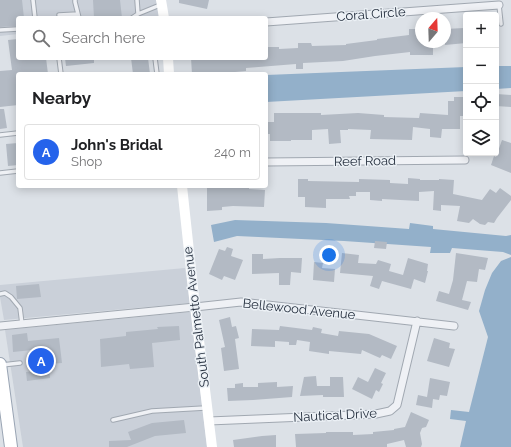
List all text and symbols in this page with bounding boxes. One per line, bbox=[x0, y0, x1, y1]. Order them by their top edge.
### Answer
street label: Coral Circle bbox=[336, 4, 406, 24]
north arrow bbox=[415, 12, 451, 48]
map controls bbox=[463, 12, 499, 156]
button: + bbox=[463, 12, 499, 48]
search box bbox=[16, 16, 268, 60]
icon: search bbox=[30, 27, 52, 49]
text: Search here bbox=[62, 29, 145, 47]
button: − bbox=[463, 48, 499, 84]
button: locate bbox=[463, 84, 499, 120]
text: Nearby bbox=[32, 88, 91, 108]
button: layers bbox=[463, 120, 499, 156]
text: John's Bridal bbox=[71, 136, 163, 154]
text: A bbox=[42, 145, 50, 160]
text: 240 m bbox=[214, 145, 251, 160]
street label: Reef Road bbox=[334, 153, 396, 169]
text: Shop bbox=[71, 154, 102, 169]
street label: South Palmetto Avenue bbox=[180, 245, 212, 388]
your location bbox=[319, 245, 339, 265]
street label: Bellewood Avenue bbox=[242, 296, 356, 322]
pin: A bbox=[28, 346, 54, 376]
street label: Nautical Drive bbox=[293, 405, 378, 425]

